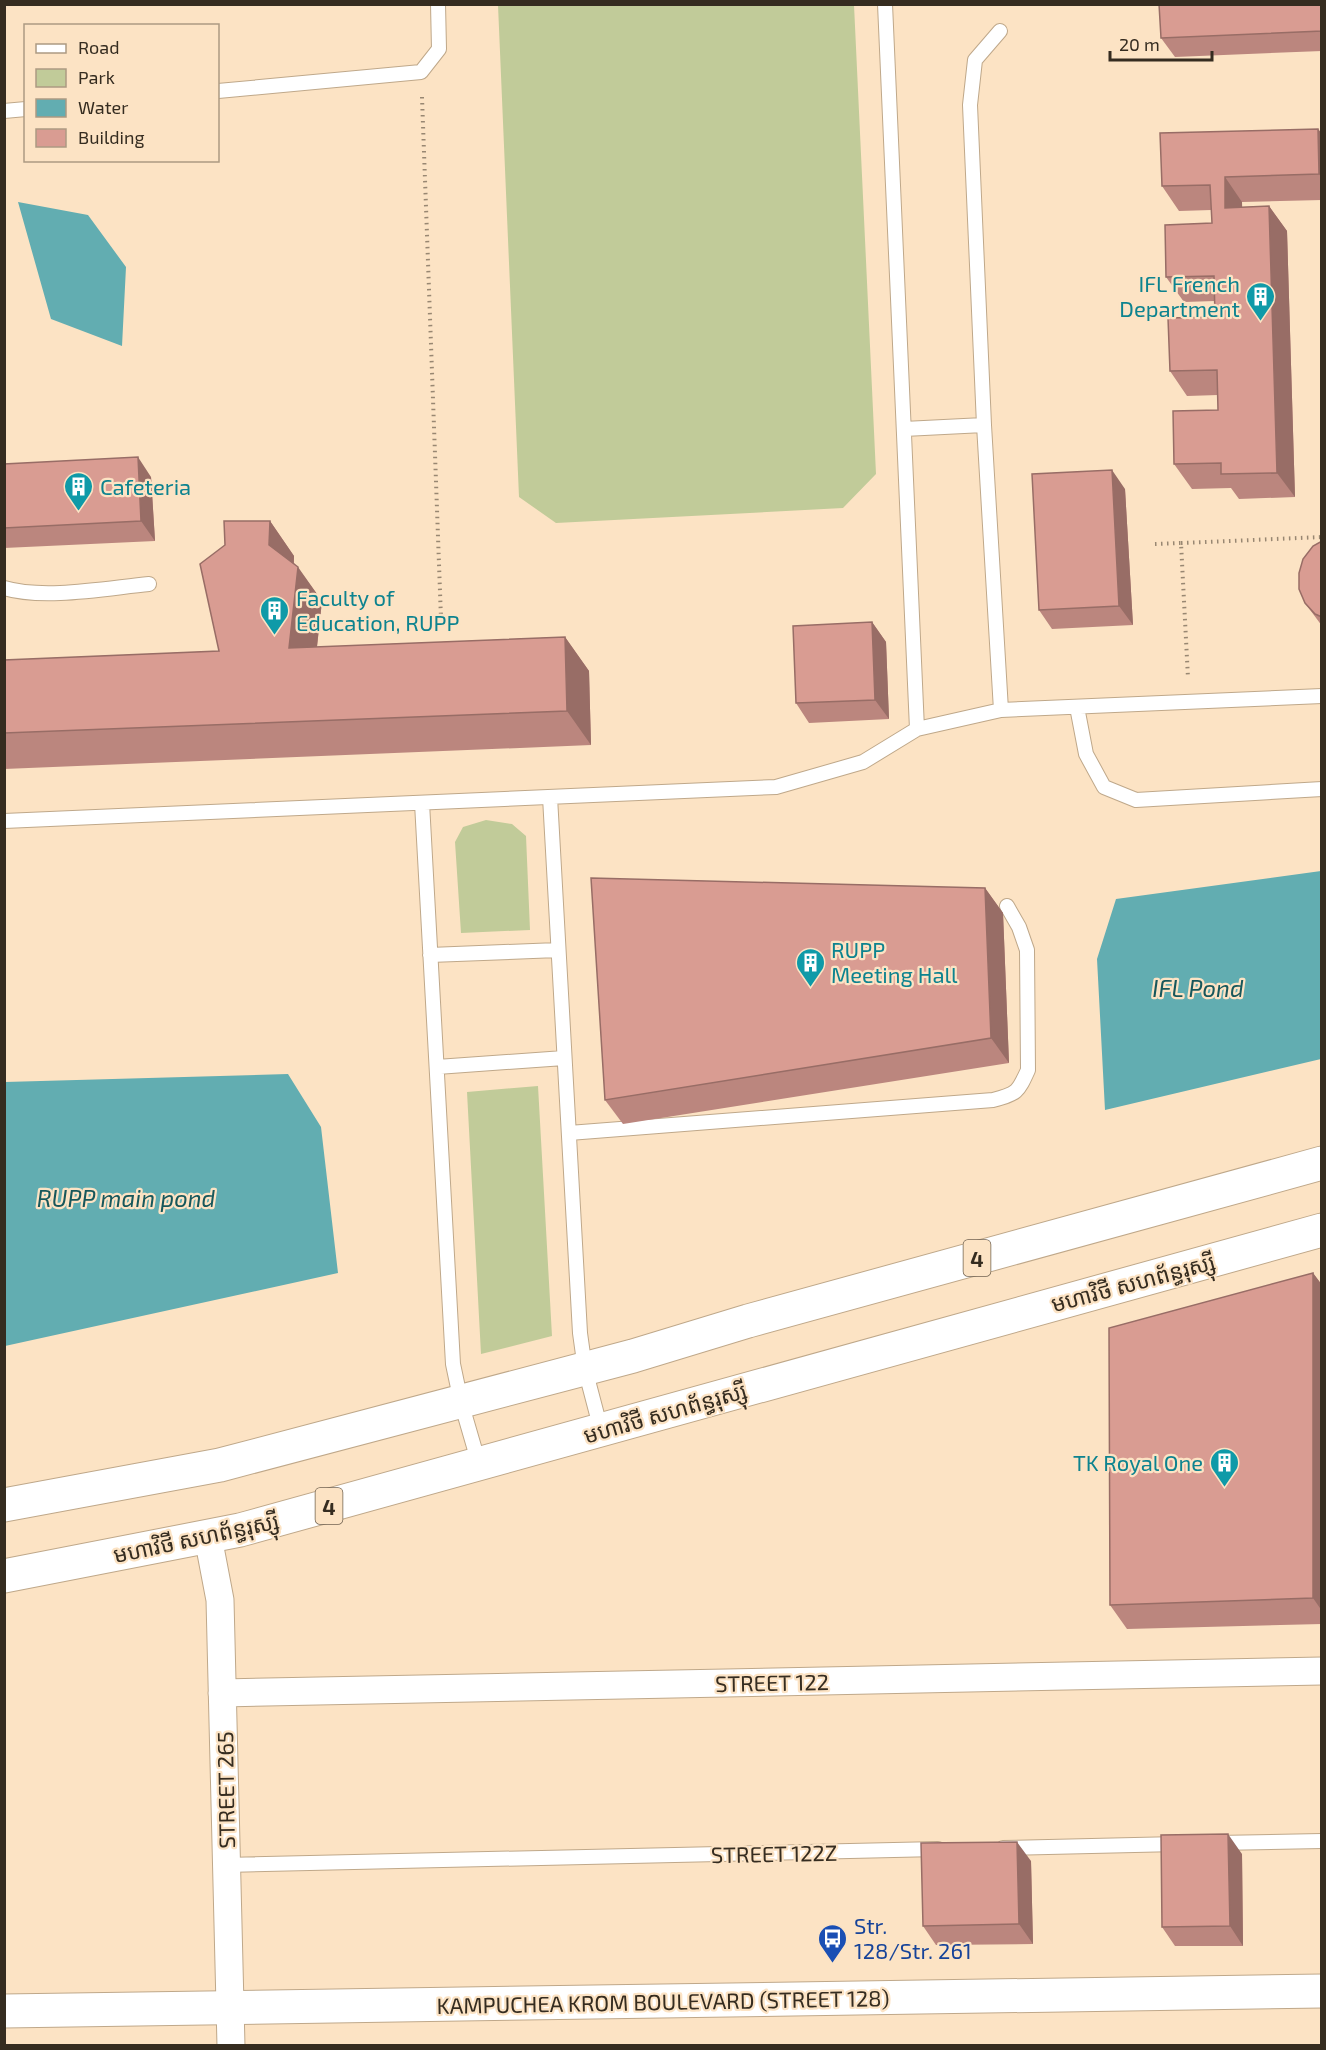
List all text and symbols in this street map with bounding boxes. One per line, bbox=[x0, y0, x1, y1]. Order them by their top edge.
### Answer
legend bbox=[24, 24, 219, 162]
scale bar bbox=[1110, 24, 1212, 62]
text: 20 m bbox=[1119, 33, 1160, 55]
text: Road bbox=[78, 36, 119, 58]
text: Park bbox=[78, 66, 115, 88]
text: Water bbox=[78, 96, 128, 118]
text: Building bbox=[78, 126, 145, 148]
place label: IFL French Department bbox=[1119, 270, 1240, 321]
building icon: IFL French Department bbox=[1245, 280, 1277, 322]
building icon: Cafeteria bbox=[63, 470, 95, 512]
place label: Cafeteria bbox=[100, 473, 191, 499]
place label: Faculty of Education, RUPP bbox=[296, 584, 460, 635]
building icon: Faculty of Education, RUPP bbox=[259, 594, 291, 636]
place label: RUPP Meeting Hall bbox=[831, 936, 958, 987]
building icon: RUPP Meeting Hall bbox=[794, 946, 826, 988]
water label: IFL Pond bbox=[1152, 973, 1244, 1002]
water label: RUPP main pond bbox=[37, 1183, 216, 1212]
road number: 4 bbox=[964, 1240, 990, 1276]
street label: មហាវិថី សហព័ន្ធរុស្ស៊ី bbox=[1048, 1248, 1220, 1324]
street label: មហាវិថី សហព័ន្ធរុស្ស៊ី bbox=[580, 1376, 752, 1455]
building icon: TK Royal One bbox=[1208, 1446, 1240, 1488]
place label: TK Royal One bbox=[1073, 1449, 1203, 1475]
road number: 4 bbox=[316, 1488, 342, 1524]
street label: មហាវិថី សហព័ន្ធរុស្ស៊ី bbox=[111, 1507, 283, 1575]
street label: STREET 122 bbox=[715, 1668, 829, 1696]
street label: STREET 265 bbox=[211, 1731, 239, 1849]
street label: STREET 122Z bbox=[711, 1839, 837, 1867]
place label: Str. 128/Str. 261 bbox=[854, 1912, 972, 1963]
bus stop icon: Str. 128/Str. 261 bbox=[817, 1922, 849, 1964]
street label: KAMPUCHEA KROM BOULEVARD (STREET 128) bbox=[436, 1984, 890, 2018]

